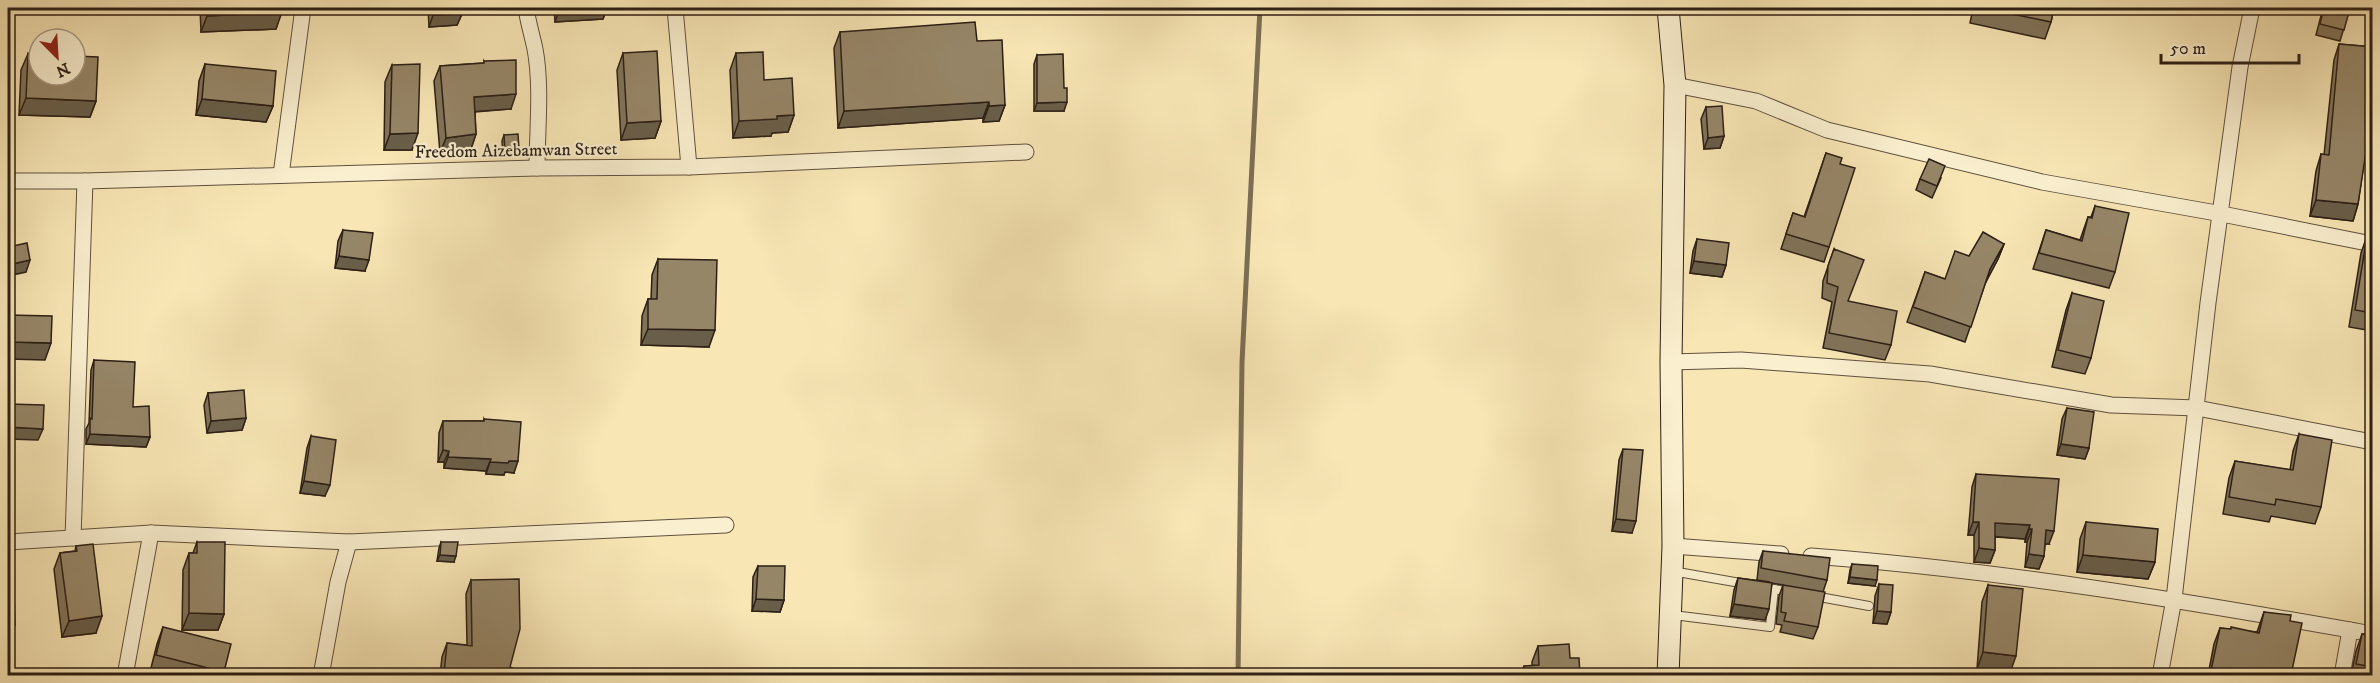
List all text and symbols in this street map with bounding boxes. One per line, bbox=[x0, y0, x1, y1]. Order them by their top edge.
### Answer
north arrow bbox=[27, 27, 87, 87]
scale bar bbox=[2161, 27, 2299, 65]
text: 50 m bbox=[2170, 38, 2206, 60]
text: N bbox=[53, 58, 73, 82]
street label: Freedom Aizebamwan Street bbox=[414, 138, 618, 164]

